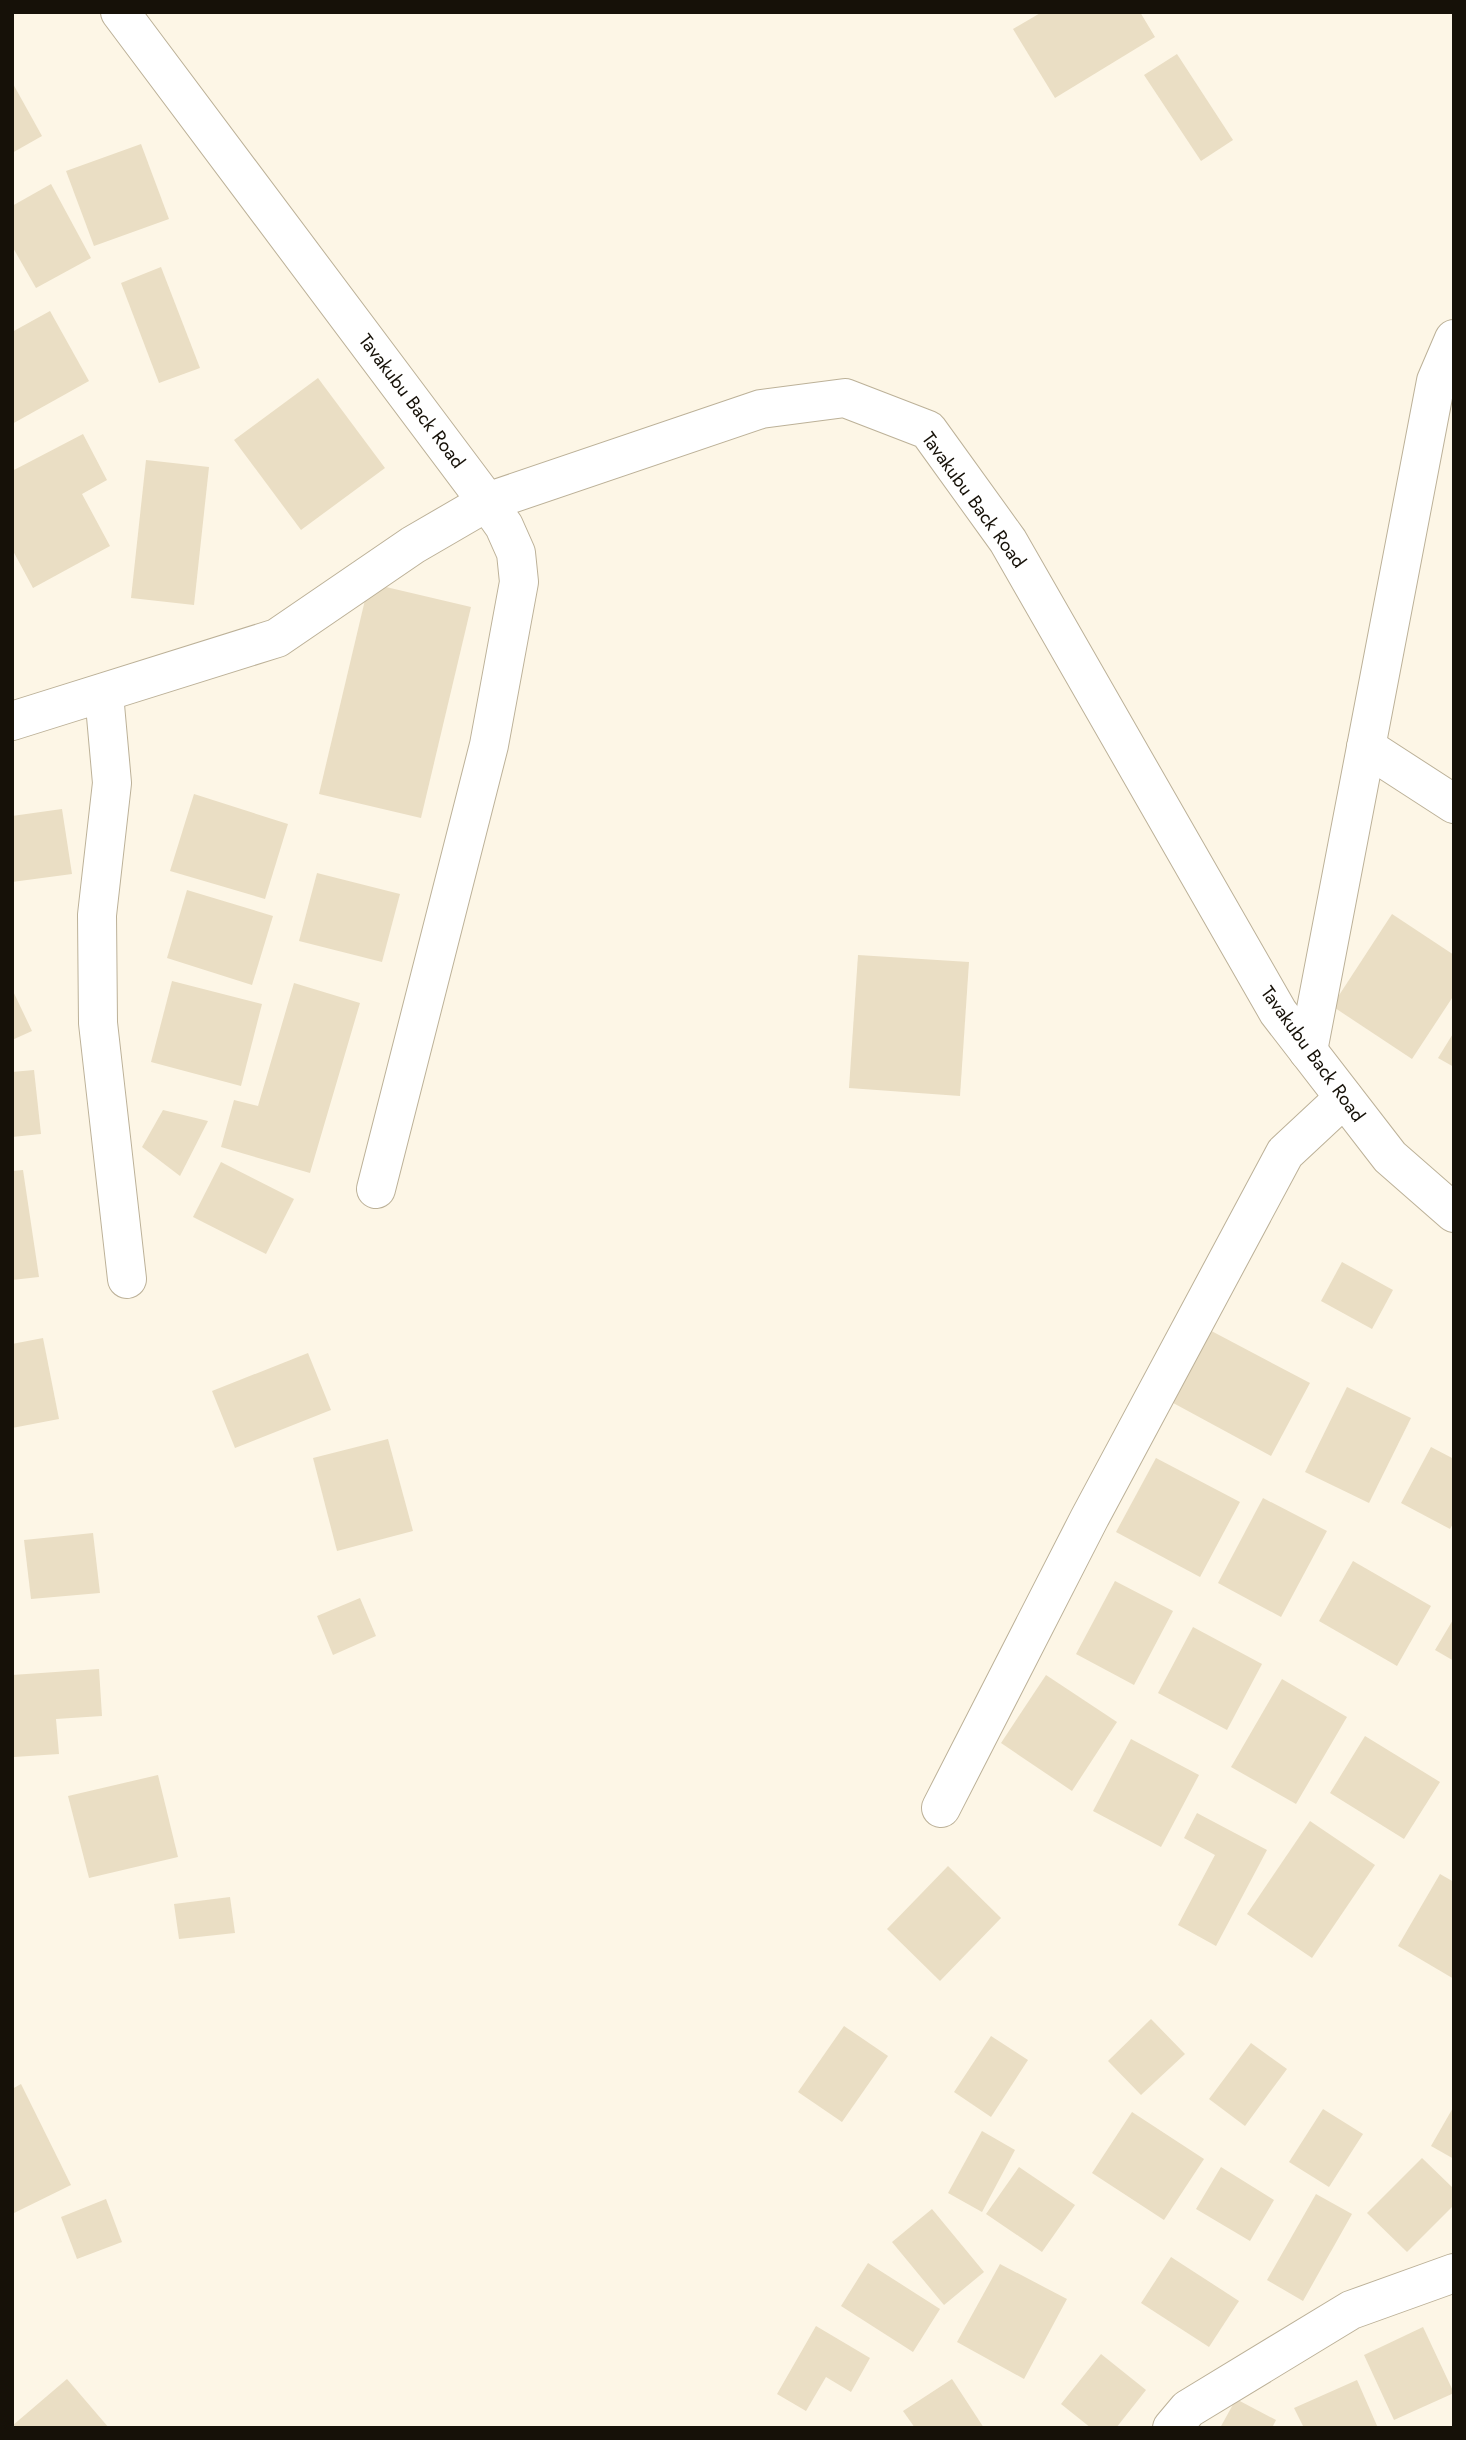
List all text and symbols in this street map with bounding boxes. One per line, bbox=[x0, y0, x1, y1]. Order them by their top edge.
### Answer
street label: Tavakubu Back Road bbox=[352, 328, 472, 474]
street label: Tavakubu Back Road bbox=[915, 427, 1033, 573]
street label: Tavakubu Back Road bbox=[1254, 981, 1372, 1127]

